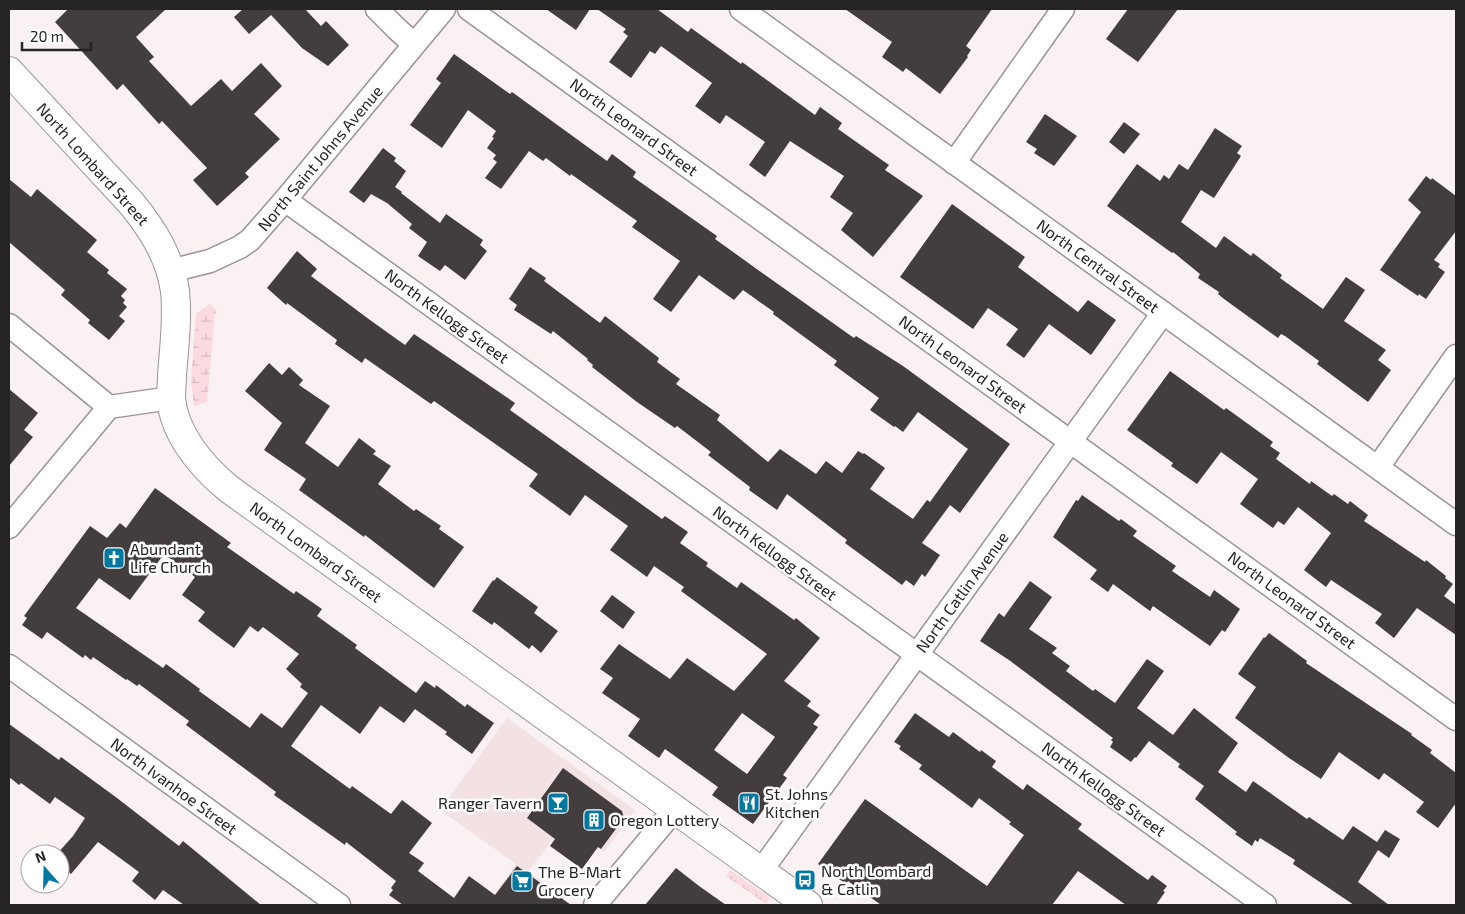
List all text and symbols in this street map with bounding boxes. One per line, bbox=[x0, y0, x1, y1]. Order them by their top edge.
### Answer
scale bar bbox=[22, 20, 91, 52]
text: 20 m bbox=[30, 27, 64, 45]
street label: North Leonard Street bbox=[567, 74, 702, 179]
street label: North Saint Johns Avenue bbox=[253, 81, 386, 234]
street label: North Lombard Street bbox=[33, 98, 153, 229]
street label: North Central Street bbox=[1033, 215, 1163, 316]
street label: North Kellogg Street bbox=[382, 264, 513, 367]
street label: North Leonard Street bbox=[896, 311, 1031, 416]
street label: North Lombard Street bbox=[247, 497, 386, 606]
street label: North Kellogg Street bbox=[710, 501, 841, 604]
street label: North Catlin Avenue bbox=[911, 528, 1012, 656]
place label: Abundant Life Church bbox=[130, 539, 211, 576]
church icon: Abundant Life Church bbox=[102, 546, 126, 570]
street label: North Leonard Street bbox=[1225, 547, 1360, 652]
street label: North Ivanhoe Street bbox=[107, 733, 241, 838]
street label: North Kellogg Street bbox=[1039, 737, 1170, 840]
place label: St. Johns Kitchen bbox=[765, 784, 828, 821]
bar icon: Ranger Tavern bbox=[546, 791, 570, 815]
restaurant icon: St. Johns Kitchen bbox=[737, 791, 761, 815]
place label: Ranger Tavern bbox=[438, 793, 542, 812]
building icon: Oregon Lottery bbox=[582, 808, 606, 832]
place label: Oregon Lottery bbox=[610, 810, 720, 829]
north arrow bbox=[20, 844, 70, 894]
text: N bbox=[33, 847, 48, 866]
place label: North Lombard & Catlin bbox=[821, 861, 931, 898]
place label: The B-Mart Grocery bbox=[538, 862, 621, 899]
bus stop icon: North Lombard & Catlin bbox=[793, 868, 817, 892]
supermarket icon: The B-Mart Grocery bbox=[510, 869, 534, 893]

